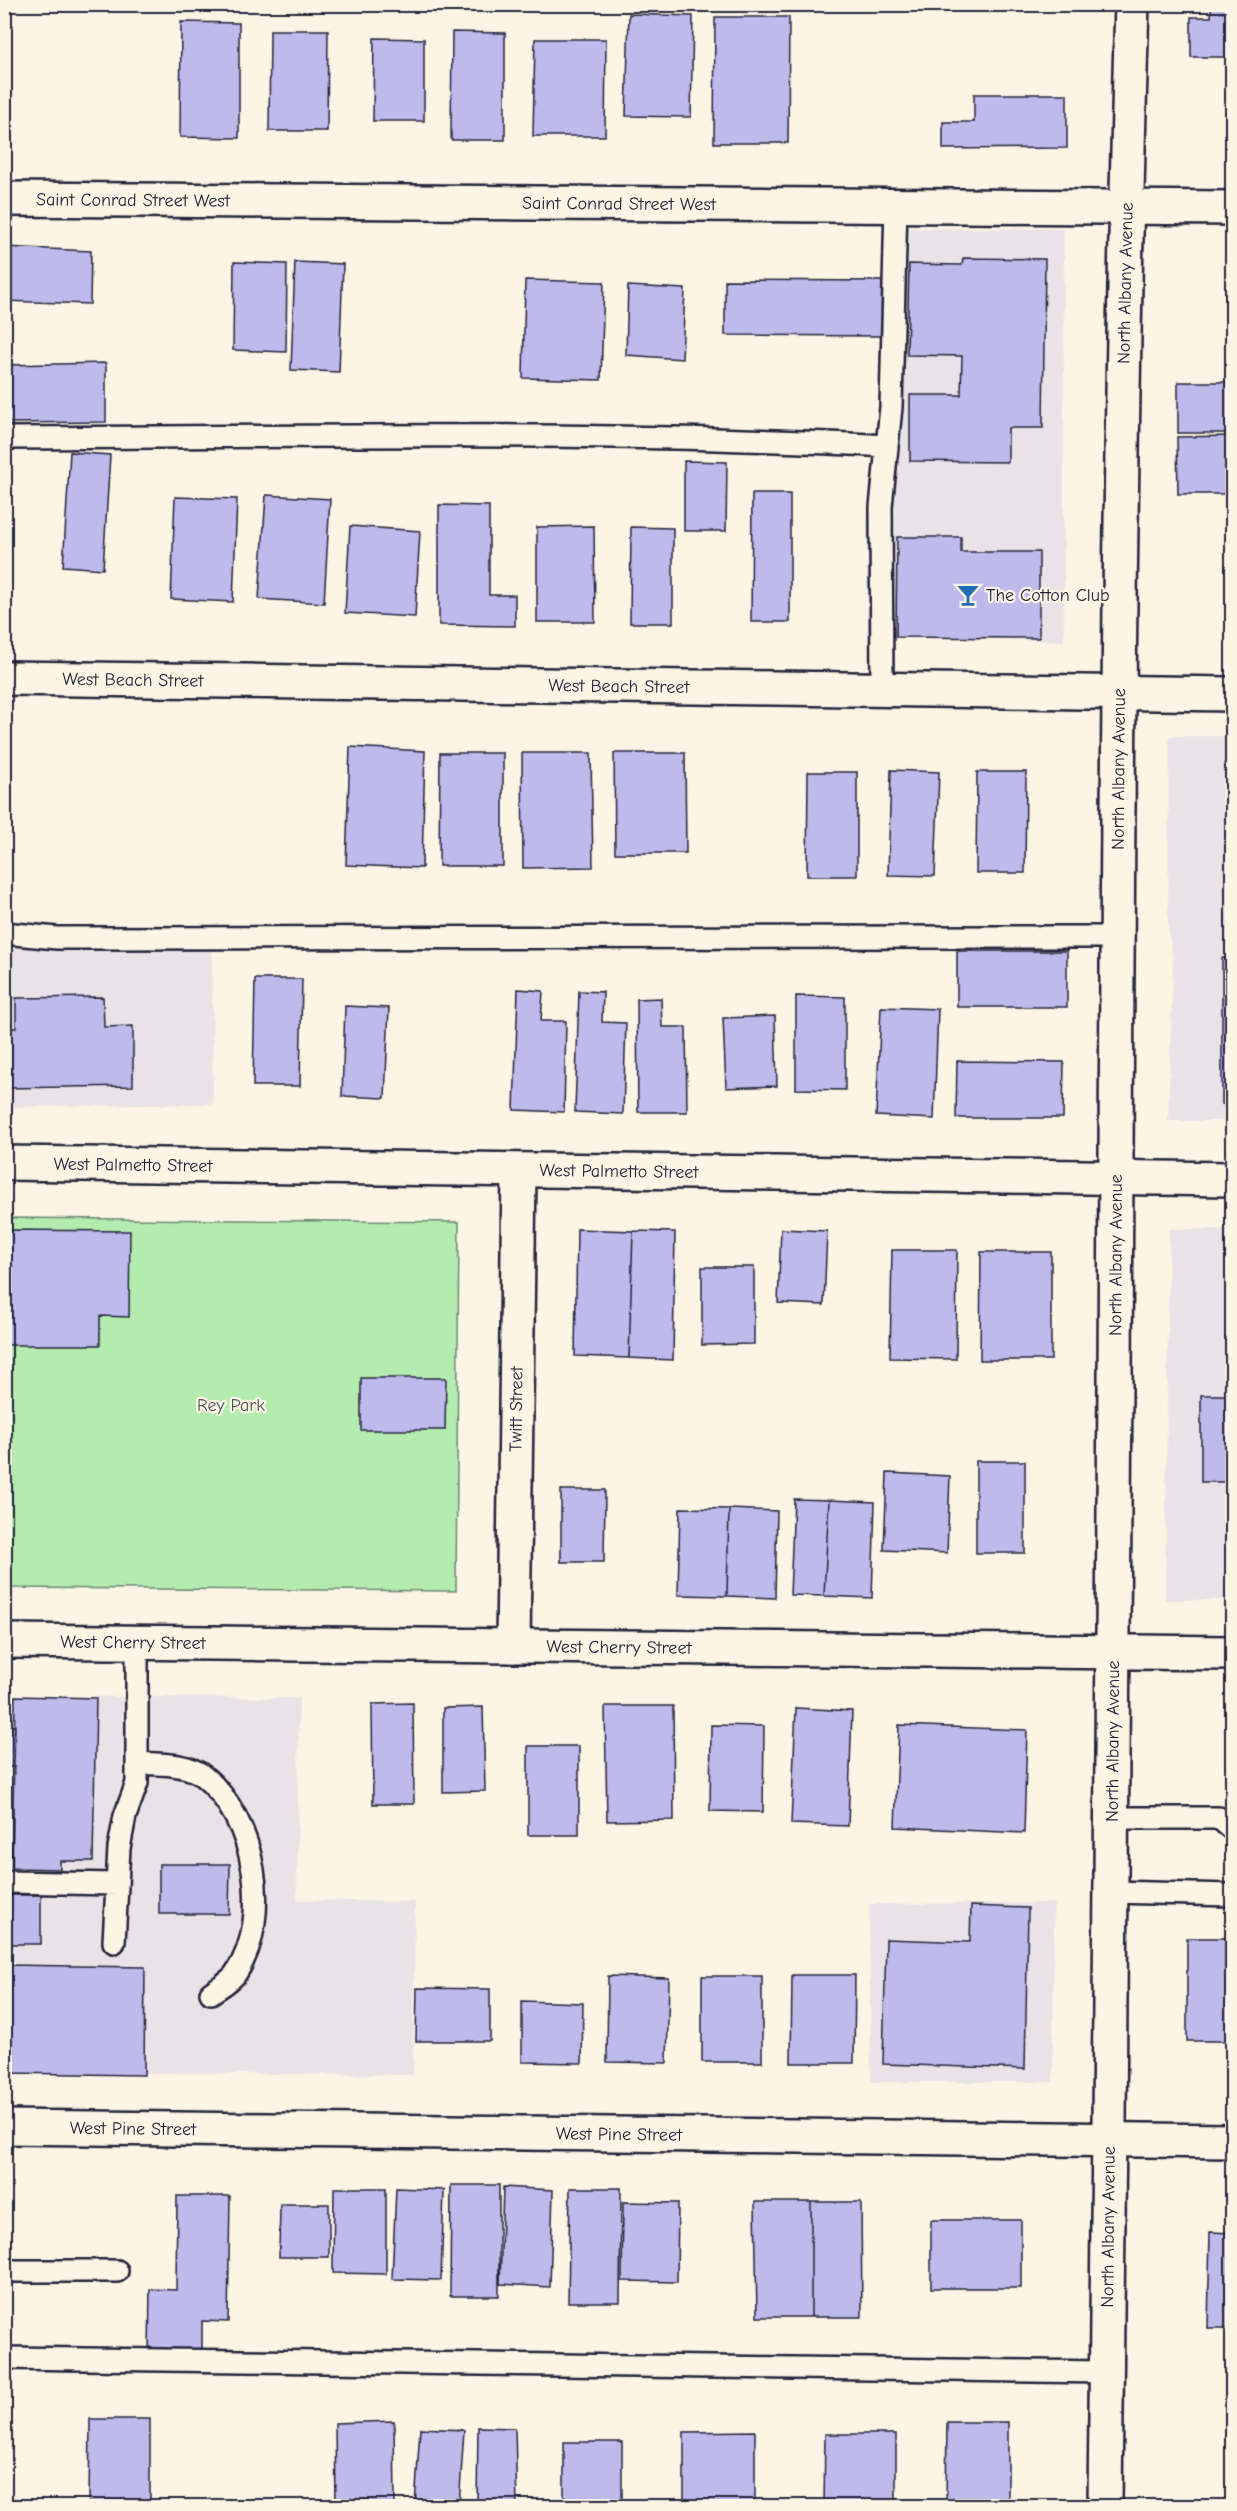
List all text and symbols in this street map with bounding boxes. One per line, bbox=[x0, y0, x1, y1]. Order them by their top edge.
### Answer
street label: Saint Conrad Street West bbox=[36, 189, 231, 211]
street label: Saint Conrad Street West bbox=[522, 192, 717, 215]
street label: North Albany Avenue bbox=[1113, 202, 1137, 364]
bar icon: The Cotton Club bbox=[955, 582, 981, 608]
place label: The Cotton Club bbox=[986, 585, 1110, 606]
street label: West Beach Street bbox=[62, 668, 205, 691]
street label: West Beach Street bbox=[548, 675, 690, 697]
street label: North Albany Avenue bbox=[1107, 688, 1130, 850]
street label: West Palmetto Street bbox=[53, 1153, 213, 1176]
street label: West Palmetto Street bbox=[539, 1159, 699, 1183]
street label: North Albany Avenue bbox=[1105, 1174, 1126, 1336]
street label: Twitt Street bbox=[505, 1365, 527, 1452]
park label: Rey Park bbox=[197, 1395, 265, 1416]
street label: West Cherry Street bbox=[60, 1631, 207, 1653]
street label: West Cherry Street bbox=[546, 1636, 693, 1658]
street label: North Albany Avenue bbox=[1101, 1660, 1124, 1822]
street label: West Pine Street bbox=[70, 2117, 197, 2140]
street label: West Pine Street bbox=[556, 2123, 683, 2145]
street label: North Albany Avenue bbox=[1097, 2146, 1119, 2308]

